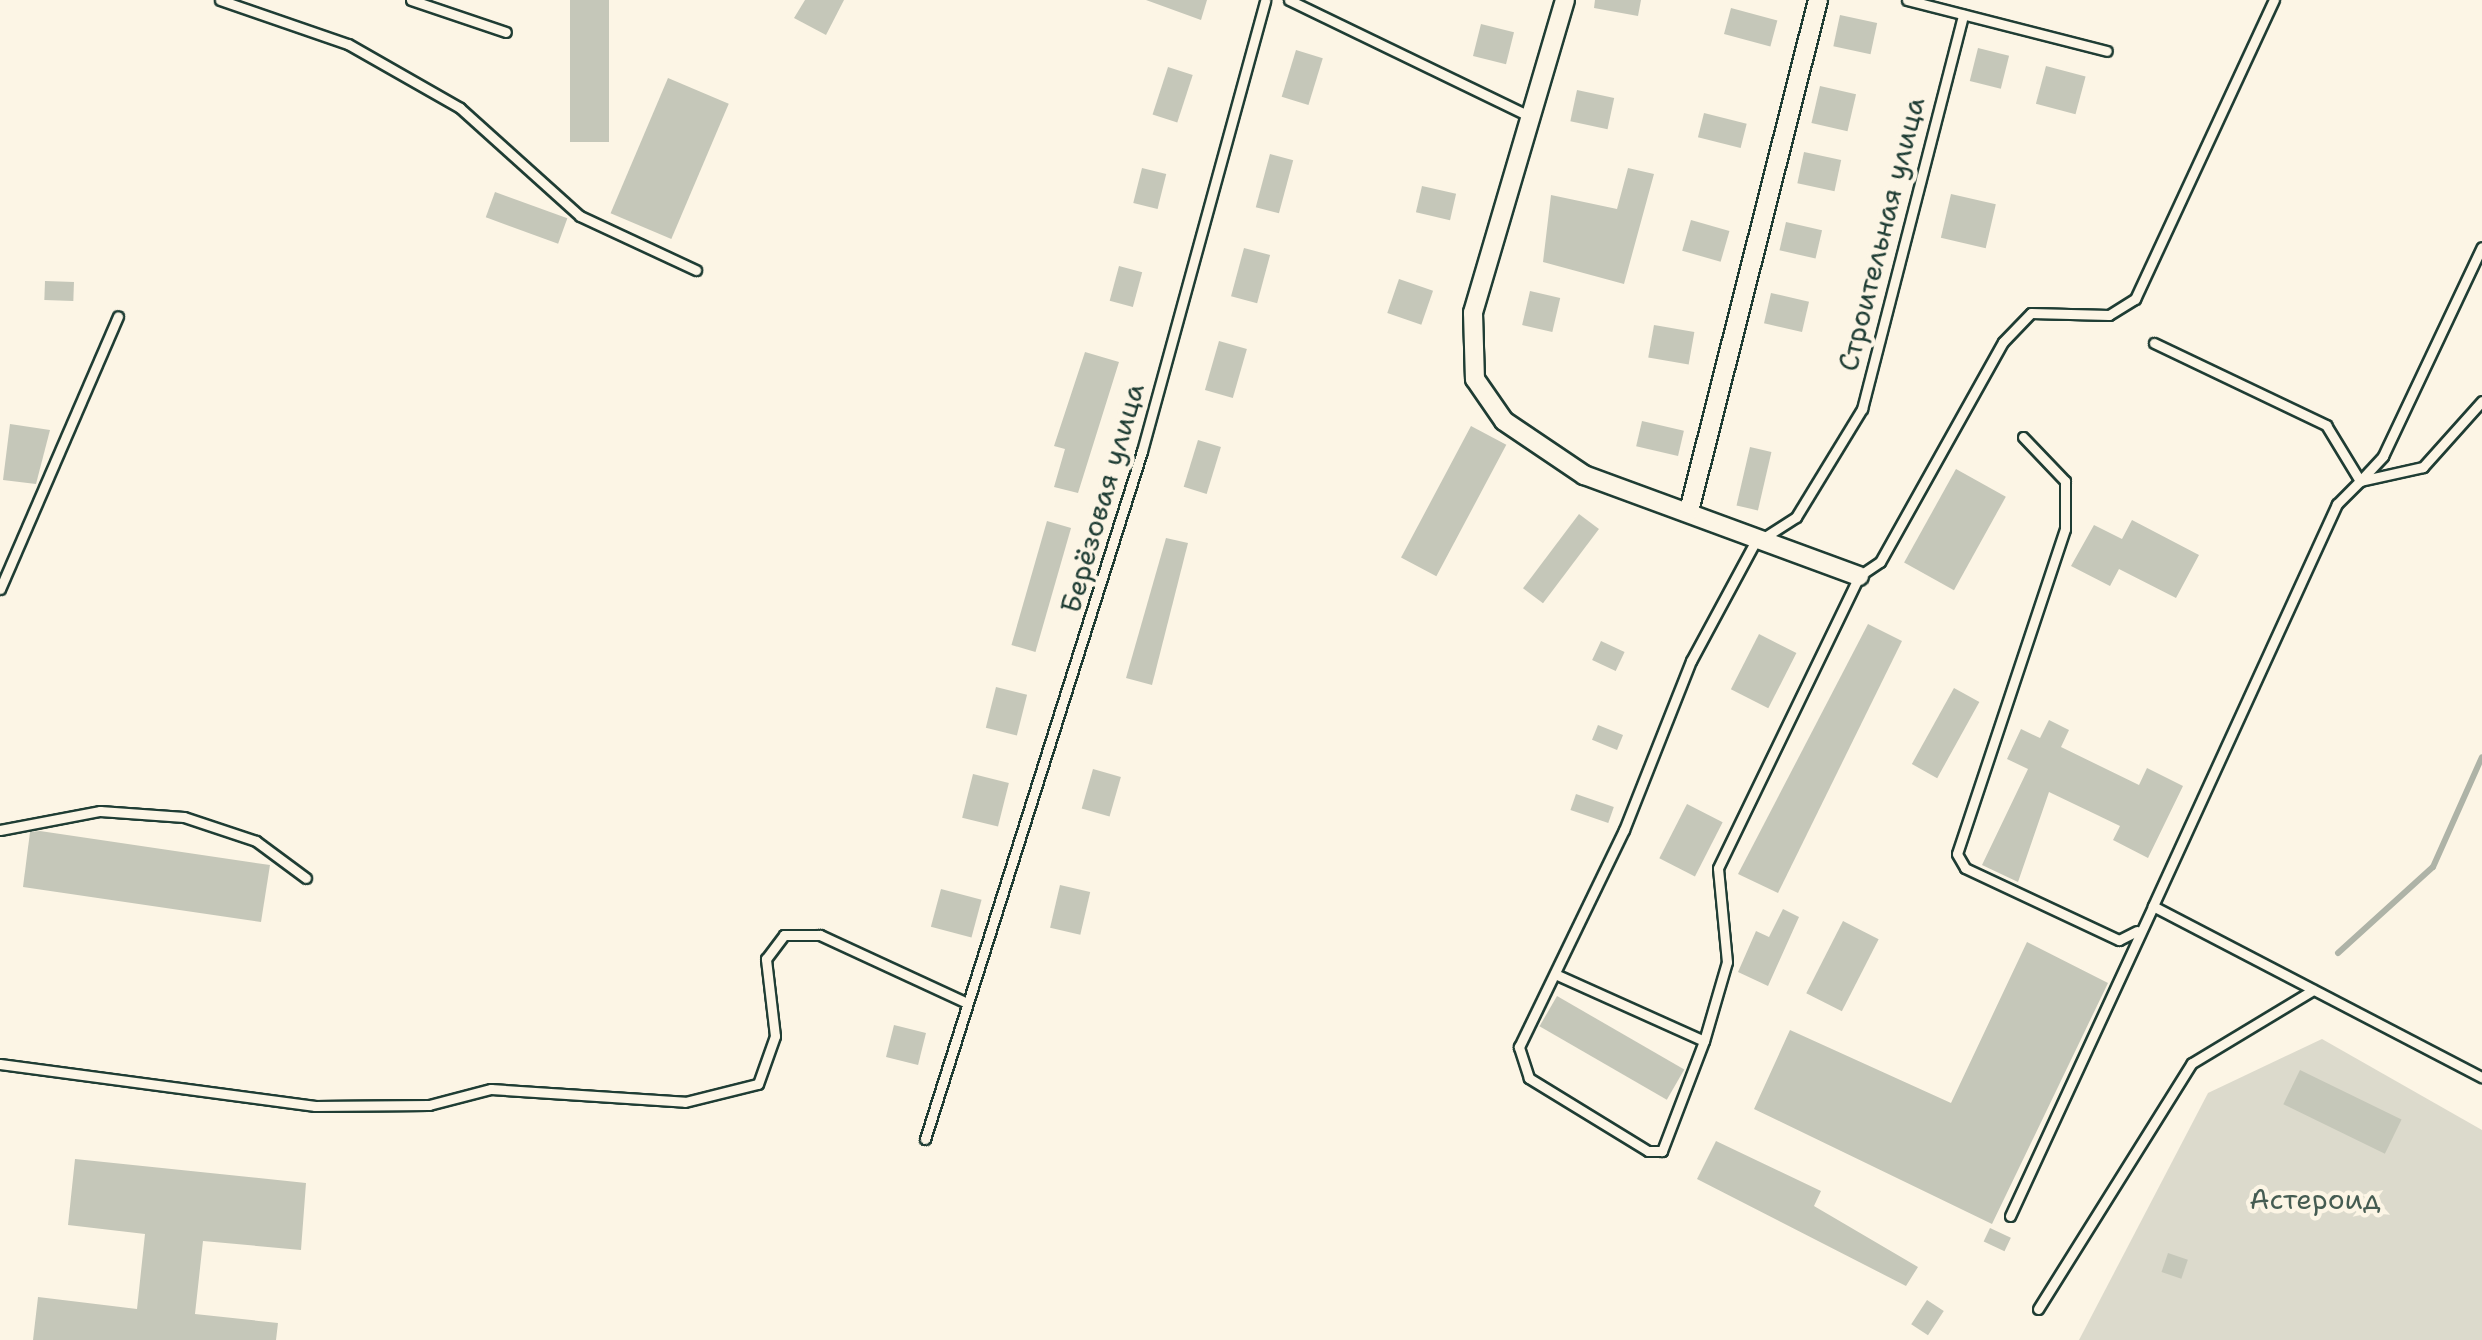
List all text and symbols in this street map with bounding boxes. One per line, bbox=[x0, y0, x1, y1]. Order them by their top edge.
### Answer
street label: Строительная улица bbox=[1831, 93, 1931, 375]
street label: Берёзовая улица bbox=[1053, 379, 1151, 617]
park label: Астероид bbox=[2249, 1182, 2381, 1216]

